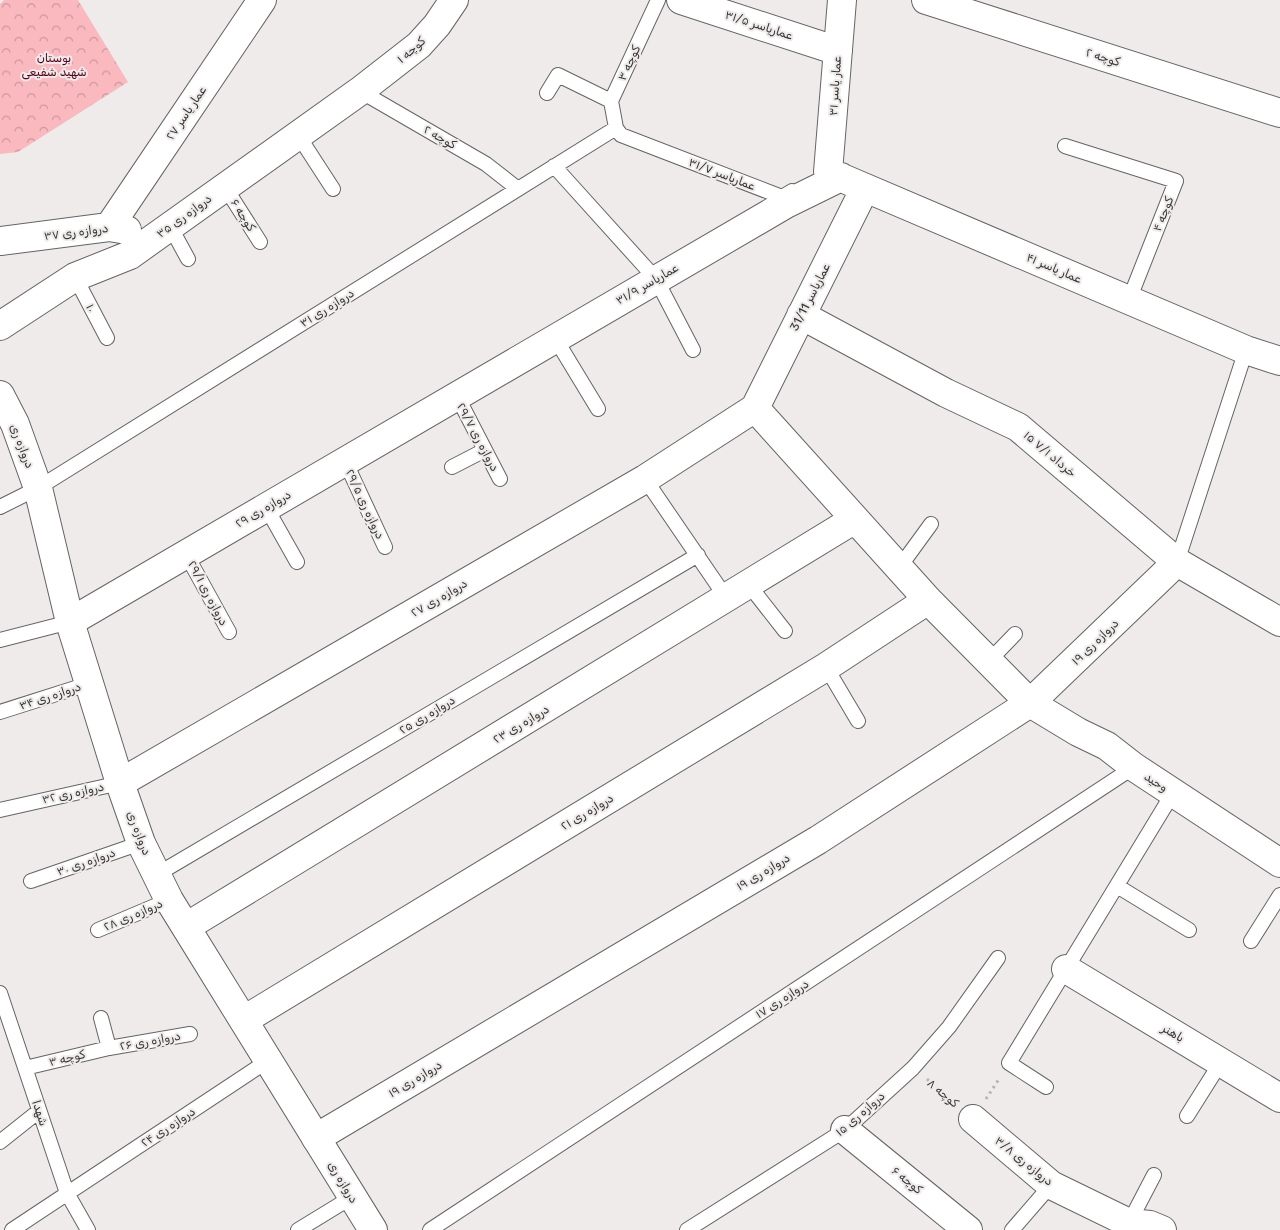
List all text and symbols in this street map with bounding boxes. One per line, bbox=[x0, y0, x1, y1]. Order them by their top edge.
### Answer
street label: عماریاسر ۳۱/۵ bbox=[723, 7, 795, 44]
street label: کوچه ۱ bbox=[394, 34, 429, 67]
street label: کوچه ۳ bbox=[615, 43, 644, 83]
street label: کوچه ۲ bbox=[1084, 45, 1122, 70]
park label: بوستان شهید شفیعی bbox=[21, 51, 87, 80]
street label: عمار یاسر ۳۱ bbox=[826, 55, 845, 116]
street label: عمار یاسر ۲۷ bbox=[163, 83, 210, 143]
street label: کوچه ۲ bbox=[421, 122, 459, 153]
street label: عماریاسر ۳۱/۷ bbox=[686, 155, 758, 194]
street label: دروازه ری ۳۵ bbox=[154, 191, 215, 241]
street label: کوچه ۴ bbox=[1150, 194, 1177, 234]
street label: کوچه ۶ bbox=[227, 196, 259, 235]
street label: دروازه ری ۳۷ bbox=[43, 221, 109, 244]
street label: عمار یاسر ۴۱ bbox=[1024, 250, 1084, 287]
street label: عماریاسر ۳۱/۹ bbox=[613, 260, 682, 308]
street label: عماریاسر 31/11 bbox=[787, 260, 834, 334]
street label: دروازه ری ۳۱ bbox=[298, 286, 357, 331]
street label: ۱۰ bbox=[83, 301, 99, 315]
street label: دروازه ری ۲۹/۷ bbox=[453, 400, 502, 474]
street label: دروازه ری bbox=[6, 422, 37, 471]
street label: ۱۵ خرداد ۷/۱ bbox=[1020, 428, 1079, 481]
street label: دروازه ری ۲۹/۵ bbox=[342, 467, 387, 542]
street label: دروازه ری ۲۹ bbox=[233, 487, 294, 531]
street label: دروازه ری ۲۹/۱ bbox=[184, 558, 231, 629]
street label: دروازه ری ۲۷ bbox=[408, 576, 470, 621]
street label: دروازه ری ۱۹ bbox=[1069, 616, 1122, 669]
street label: دروازه ری ۳۴ bbox=[18, 679, 83, 713]
street label: دروازه ری ۲۵ bbox=[397, 693, 458, 738]
street label: دروازه ری ۲۳ bbox=[490, 702, 552, 747]
street label: وحید bbox=[1141, 769, 1171, 796]
street label: دروازه ری ۳۲ bbox=[41, 780, 106, 807]
street label: دروازه ری ۲۱ bbox=[558, 791, 617, 834]
street label: دروازه ری bbox=[123, 809, 154, 858]
street label: دروازه ری ۳۰ bbox=[55, 845, 118, 879]
street label: دروازه ری ۱۹ bbox=[734, 850, 793, 894]
street label: دروازه ری ۲۸ bbox=[101, 896, 165, 935]
street label: دروازه ری ۱۷ bbox=[753, 976, 812, 1022]
street label: باهنر bbox=[1158, 1020, 1187, 1046]
street label: دروازه ری ۲۶ bbox=[118, 1029, 182, 1054]
street label: کوچه ۳ bbox=[47, 1047, 87, 1070]
street label: دروازه ری ۱۹ bbox=[386, 1057, 445, 1101]
street label: کوچه ۸ bbox=[924, 1076, 962, 1111]
street label: دروازه ری ۱۵ bbox=[833, 1089, 888, 1140]
street label: شهدا bbox=[29, 1098, 51, 1128]
street label: دروازه ری ۲۴ bbox=[138, 1104, 199, 1151]
street label: دروازه ری ۳/۸ bbox=[992, 1133, 1056, 1190]
street label: دروازه ری bbox=[324, 1159, 361, 1206]
street label: کوچه ۶ bbox=[888, 1163, 926, 1198]

